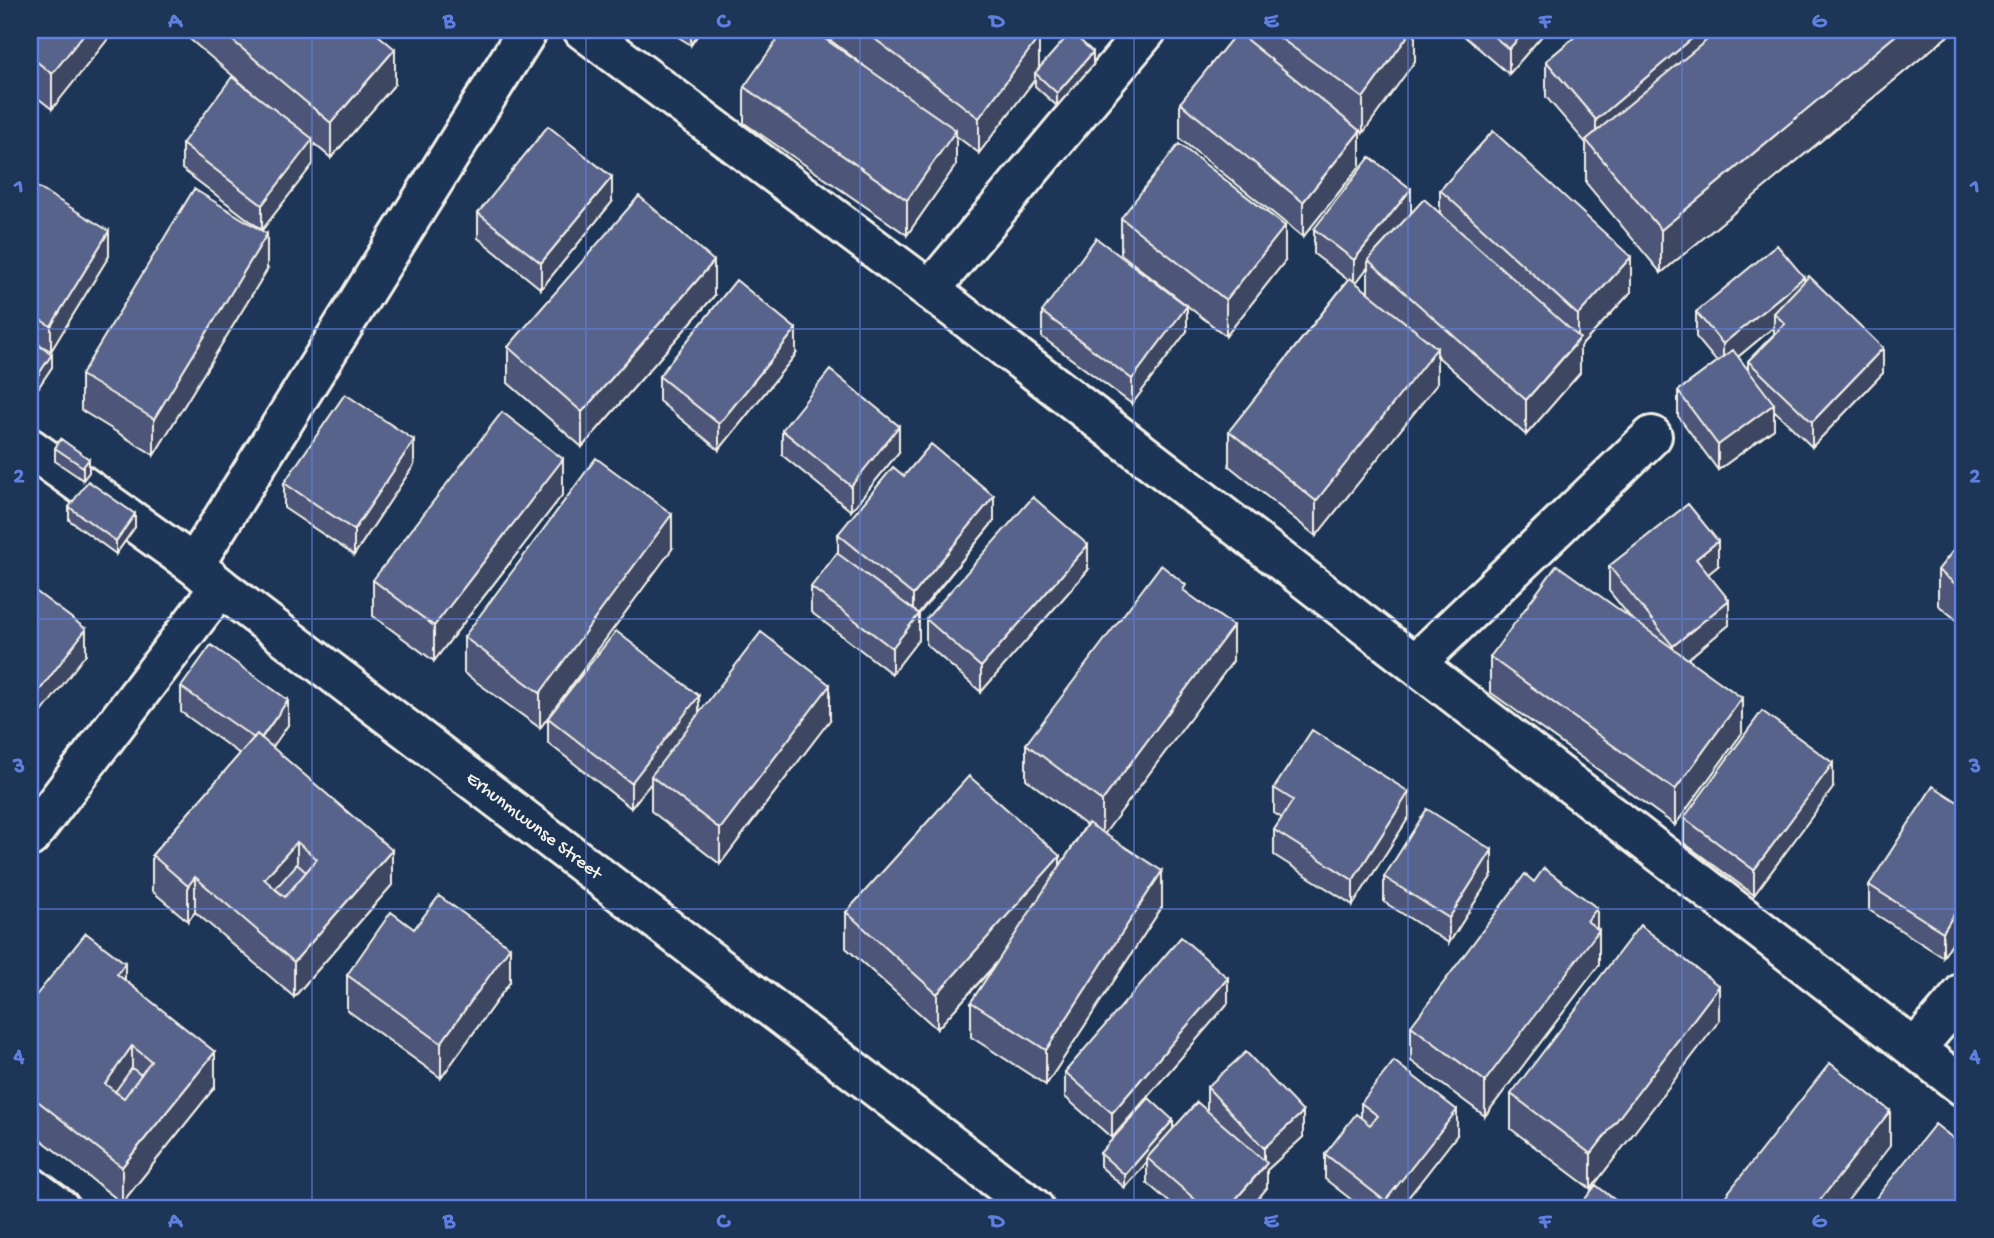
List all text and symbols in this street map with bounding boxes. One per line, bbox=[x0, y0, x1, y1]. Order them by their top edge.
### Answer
text: A bbox=[167, 9, 183, 36]
text: B bbox=[442, 9, 456, 36]
text: C bbox=[717, 9, 732, 36]
text: D bbox=[988, 9, 1006, 36]
text: E bbox=[1264, 9, 1280, 36]
text: F bbox=[1538, 9, 1553, 36]
text: G bbox=[1812, 9, 1828, 36]
text: 1 bbox=[13, 174, 24, 201]
text: 1 bbox=[1969, 174, 1980, 201]
text: 2 bbox=[13, 464, 25, 491]
text: 2 bbox=[1969, 464, 1981, 491]
text: 3 bbox=[12, 754, 25, 781]
text: 3 bbox=[1968, 754, 1981, 781]
street label: Erhunmwunse Street bbox=[461, 767, 608, 887]
text: 4 bbox=[13, 1044, 25, 1071]
text: 4 bbox=[1969, 1044, 1981, 1071]
text: A bbox=[167, 1209, 183, 1236]
text: B bbox=[442, 1209, 456, 1236]
text: C bbox=[717, 1209, 732, 1236]
text: D bbox=[988, 1209, 1006, 1236]
text: E bbox=[1264, 1209, 1280, 1236]
text: F bbox=[1538, 1209, 1553, 1236]
text: G bbox=[1812, 1209, 1828, 1236]

